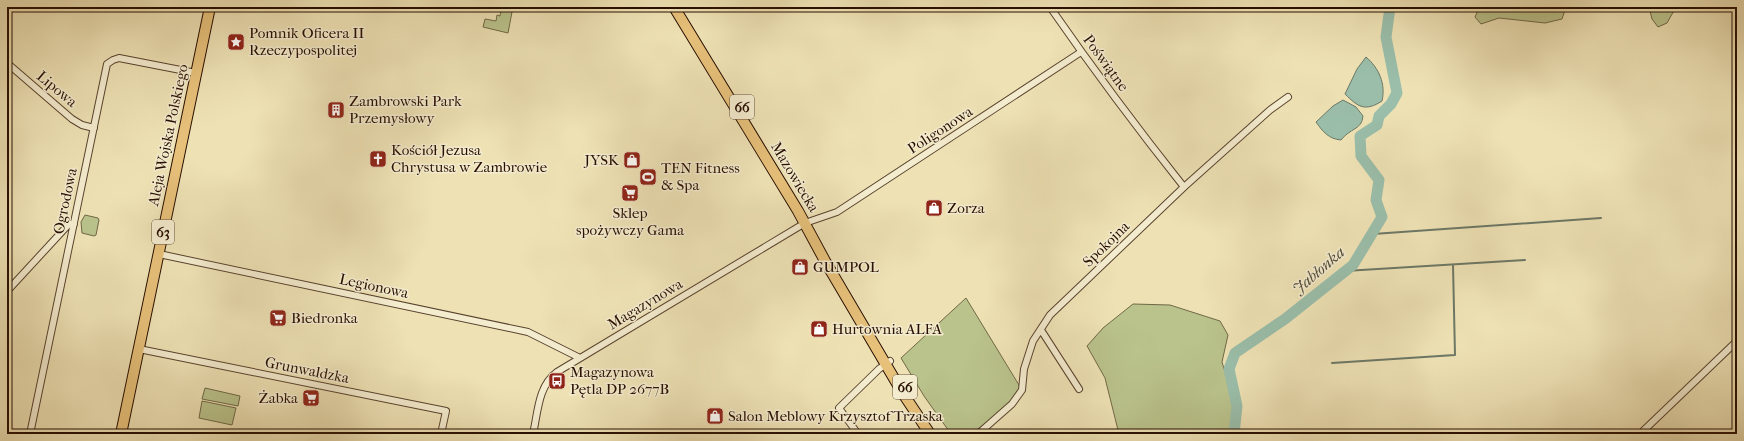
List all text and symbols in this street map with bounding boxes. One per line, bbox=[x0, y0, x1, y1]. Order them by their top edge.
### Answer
place label: Pomnik Oficera II Rzeczypospolitej bbox=[249, 24, 364, 59]
street label: Poświątne bbox=[1079, 31, 1133, 95]
place icon: Pomnik Oficera II Rzeczypospolitej bbox=[226, 32, 246, 52]
street label: Aleja Wojska Polskiego bbox=[144, 62, 192, 209]
street label: Lipowa bbox=[33, 67, 82, 112]
place label: Zambrowski Park Przemysłowy bbox=[349, 92, 462, 127]
road number: 66 bbox=[730, 95, 754, 119]
building icon: Zambrowski Park Przemysłowy bbox=[326, 100, 346, 120]
street label: Poligonowa bbox=[904, 102, 977, 158]
street label: Mazowiecka bbox=[767, 139, 824, 216]
place label: Kościół Jezusa Chrystusa w Zambrowie bbox=[391, 141, 548, 176]
church icon: Kościół Jezusa Chrystusa w Zambrowie bbox=[368, 149, 388, 169]
shop icon: JYSK bbox=[622, 150, 642, 170]
place label: JYSK bbox=[583, 151, 620, 169]
place label: TEN Fitness & Spa bbox=[661, 159, 740, 194]
street label: Ogrodowa bbox=[49, 165, 81, 236]
sports icon: TEN Fitness & Spa bbox=[638, 167, 658, 187]
supermarket icon: Sklep spożywczy Gama bbox=[620, 183, 640, 203]
shop icon: Zorza bbox=[924, 198, 944, 218]
place label: Zorza bbox=[947, 199, 986, 217]
place label: Sklep spożywczy Gama bbox=[576, 204, 685, 239]
street label: Spokojna bbox=[1079, 217, 1134, 271]
road number: 63 bbox=[152, 220, 174, 244]
water label: Jabłonka bbox=[1288, 243, 1348, 298]
shop icon: GUMPOL bbox=[790, 257, 810, 277]
place label: GUMPOL bbox=[813, 258, 879, 276]
street label: Legionowa bbox=[338, 270, 411, 302]
street label: Magazynowa bbox=[604, 274, 687, 333]
supermarket icon: Biedronka bbox=[268, 308, 288, 328]
place label: Biedronka bbox=[291, 309, 359, 327]
shop icon: Hurtownia ALFA bbox=[809, 319, 829, 339]
place label: Hurtownia ALFA bbox=[832, 320, 942, 338]
street label: Grunwaldzka bbox=[263, 353, 352, 387]
place label: Magazynowa Pętla DP 2677B bbox=[570, 363, 669, 398]
bus stop icon: Magazynowa Pętla DP 2677B bbox=[547, 371, 567, 391]
road number: 66 bbox=[893, 375, 917, 399]
supermarket icon: Żabka bbox=[301, 388, 321, 408]
place label: Żabka bbox=[259, 389, 299, 407]
shop icon: Salon Meblowy Krzysztof Trzaska bbox=[705, 406, 725, 426]
place label: Salon Meblowy Krzysztof Trzaska bbox=[728, 407, 944, 425]

